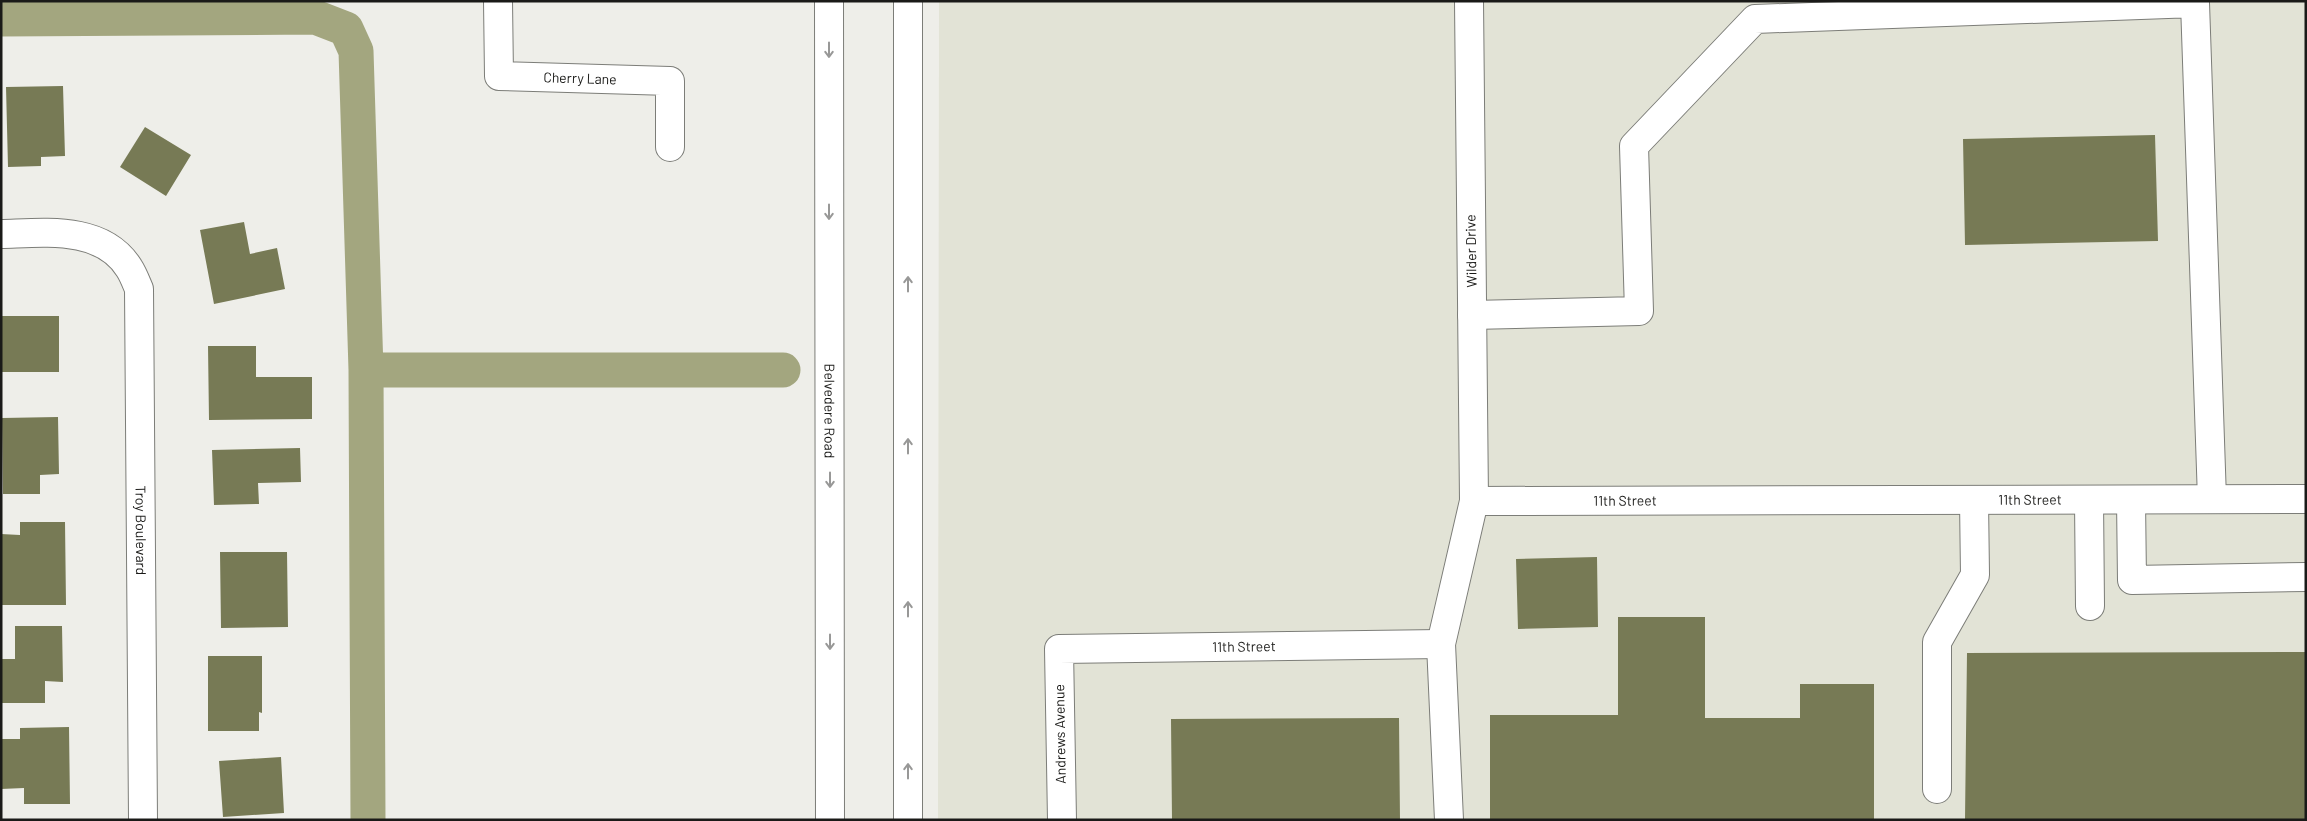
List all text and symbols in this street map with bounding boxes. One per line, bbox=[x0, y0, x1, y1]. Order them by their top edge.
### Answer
one-way arrow bbox=[824, 42, 834, 58]
street label: Cherry Lane bbox=[543, 68, 617, 87]
one-way arrow bbox=[824, 204, 834, 220]
street label: Wilder Drive bbox=[1461, 214, 1480, 288]
one-way arrow bbox=[903, 276, 913, 292]
street label: Belvedere Road bbox=[821, 364, 839, 458]
one-way arrow bbox=[903, 438, 913, 454]
one-way arrow bbox=[825, 472, 835, 488]
street label: Troy Boulevard bbox=[132, 485, 150, 575]
street label: 11th Street bbox=[1998, 491, 2062, 508]
street label: 11th Street bbox=[1593, 492, 1657, 509]
one-way arrow bbox=[903, 601, 913, 617]
one-way arrow bbox=[825, 634, 835, 650]
street label: 11th Street bbox=[1212, 637, 1276, 655]
street label: Andrews Avenue bbox=[1050, 684, 1069, 784]
one-way arrow bbox=[903, 763, 913, 780]

